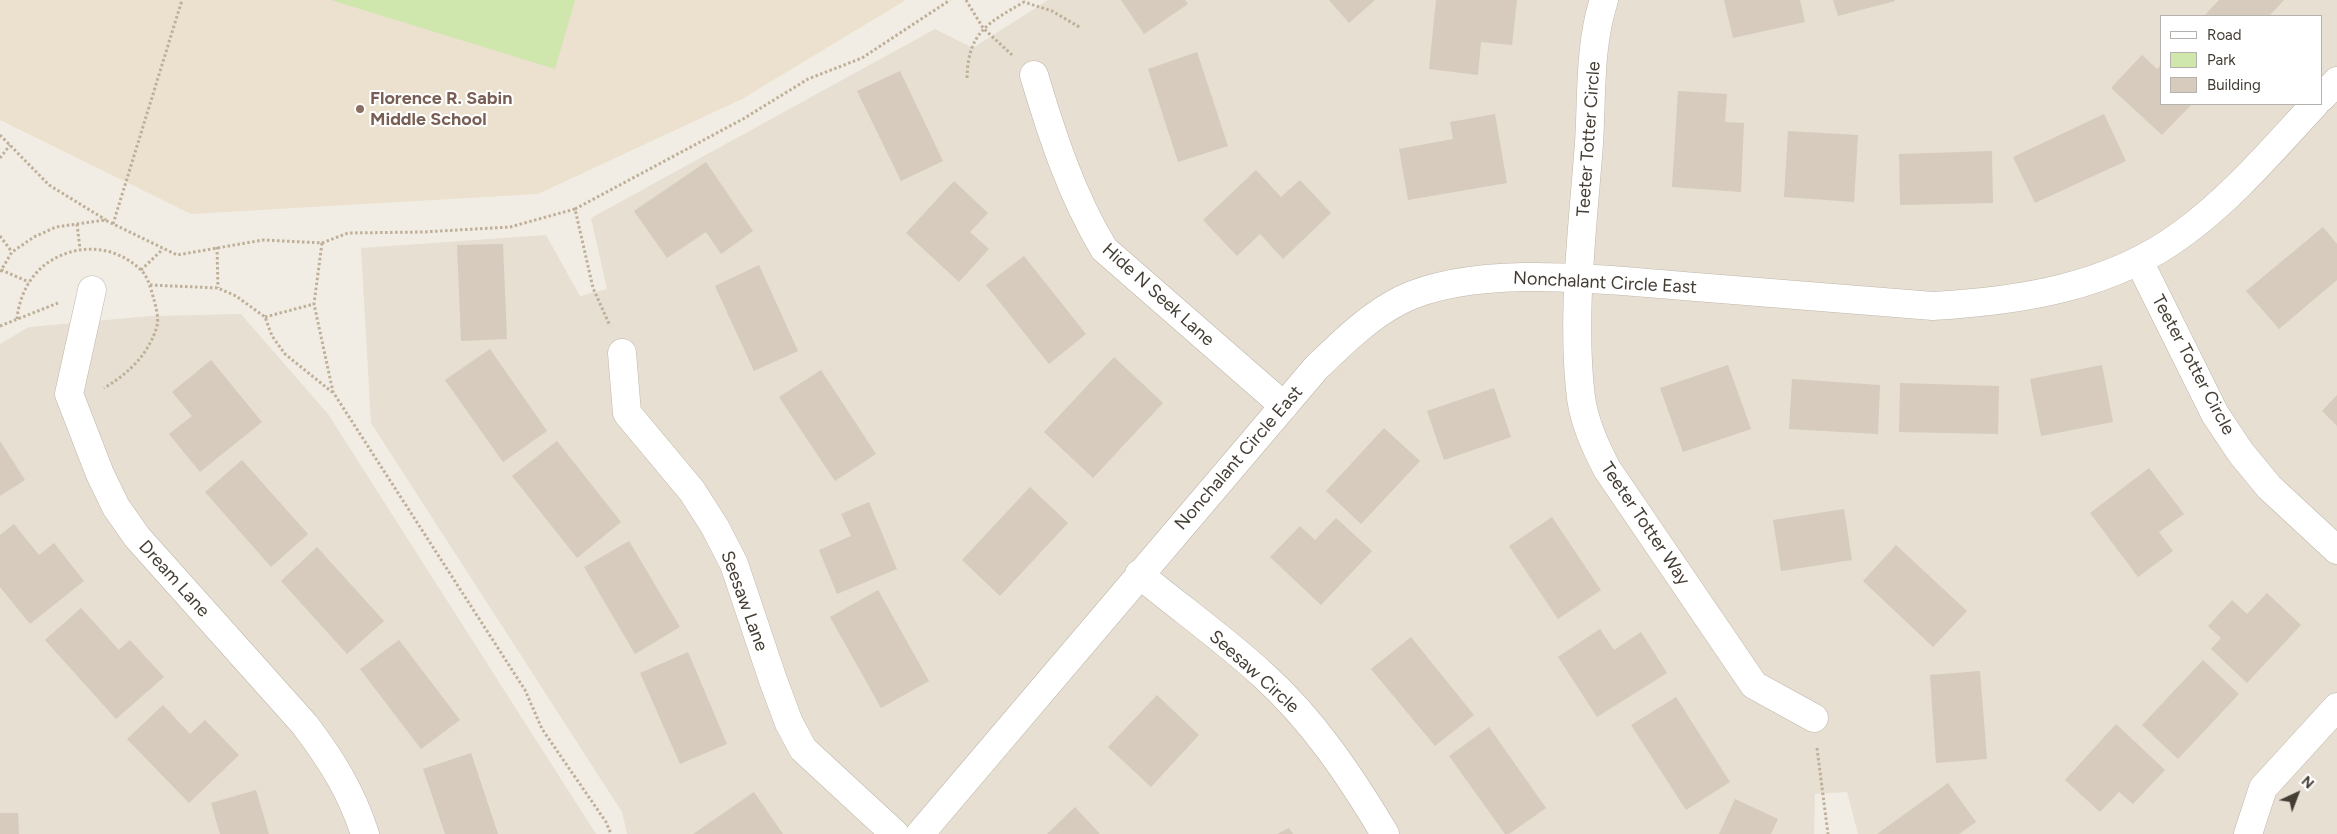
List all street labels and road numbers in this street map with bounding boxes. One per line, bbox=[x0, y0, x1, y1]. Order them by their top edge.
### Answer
street label: Teeter Totter Circle bbox=[1573, 61, 1605, 217]
street label: Hide N Seek Lane bbox=[1098, 239, 1218, 351]
street label: Nonchalant Circle East bbox=[1513, 267, 1697, 299]
street label: Teeter Totter Circle bbox=[2147, 291, 2239, 439]
street label: Nonchalant Circle East bbox=[1170, 381, 1308, 535]
street label: Teeter Totter Way bbox=[1596, 458, 1694, 590]
street label: Dream Lane bbox=[134, 536, 214, 622]
street label: Seesaw Lane bbox=[716, 548, 772, 654]
street label: Seesaw Circle bbox=[1205, 626, 1303, 718]

